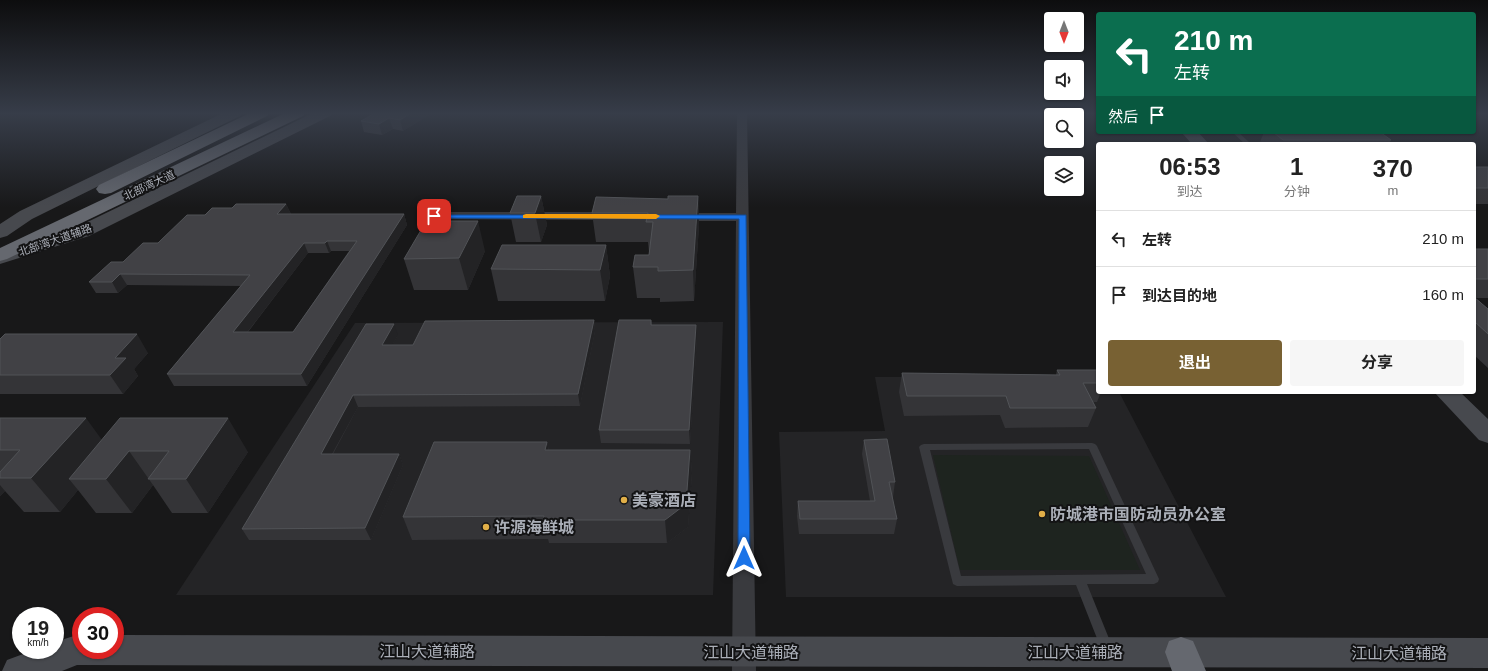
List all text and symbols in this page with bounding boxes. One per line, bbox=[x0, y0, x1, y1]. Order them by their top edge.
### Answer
north arrow bbox=[1044, 12, 1084, 52]
map controls bbox=[1044, 12, 1084, 196]
text: 210 m bbox=[1174, 25, 1253, 56]
icon: left bbox=[1108, 28, 1160, 80]
button: sound bbox=[1044, 60, 1084, 100]
text: 左转 bbox=[1174, 63, 1210, 83]
icon: arrive bbox=[1146, 104, 1168, 126]
button: search bbox=[1044, 108, 1084, 148]
text: 然后 bbox=[1108, 108, 1138, 125]
text: 06:53 bbox=[1159, 153, 1221, 180]
text: 1 bbox=[1290, 153, 1303, 180]
text: 370 bbox=[1373, 155, 1413, 182]
button: layers bbox=[1044, 156, 1084, 196]
street label: 北部湾大道 bbox=[122, 168, 176, 202]
text: m bbox=[1387, 183, 1398, 198]
text: 到达 bbox=[1177, 184, 1203, 199]
text: 分钟 bbox=[1284, 184, 1310, 199]
pin bbox=[417, 199, 451, 233]
icon: arrive bbox=[423, 205, 445, 227]
street label: 北部湾大道辅路 bbox=[17, 222, 93, 258]
icon: left bbox=[1108, 228, 1130, 250]
text: 210 m bbox=[1422, 230, 1464, 247]
text: 左转 bbox=[1142, 231, 1172, 248]
icon: arrive bbox=[1108, 284, 1130, 306]
text: 160 m bbox=[1422, 286, 1464, 303]
text: 到达目的地 bbox=[1142, 287, 1217, 304]
button: 退出 bbox=[1108, 340, 1282, 386]
button: 分享 bbox=[1290, 340, 1464, 386]
place label: 美豪酒店 bbox=[632, 491, 696, 509]
marker: 美豪酒店 bbox=[619, 495, 629, 505]
place label: 防城港市国防动员办公室 bbox=[1050, 505, 1226, 523]
marker: 防城港市国防动员办公室 bbox=[1037, 509, 1047, 519]
place label: 许源海鲜城 bbox=[494, 518, 574, 536]
marker: 许源海鲜城 bbox=[481, 522, 491, 532]
position arrow bbox=[723, 537, 765, 579]
speed limit sign: 30 bbox=[72, 607, 124, 659]
text: 19 bbox=[27, 617, 49, 639]
text: km/h bbox=[27, 637, 49, 648]
street label: 江山大道辅路 bbox=[379, 643, 475, 660]
street label: 江山大道辅路 bbox=[703, 644, 799, 661]
street label: 江山大道辅路 bbox=[1027, 644, 1123, 661]
street label: 江山大道辅路 bbox=[1351, 645, 1447, 662]

